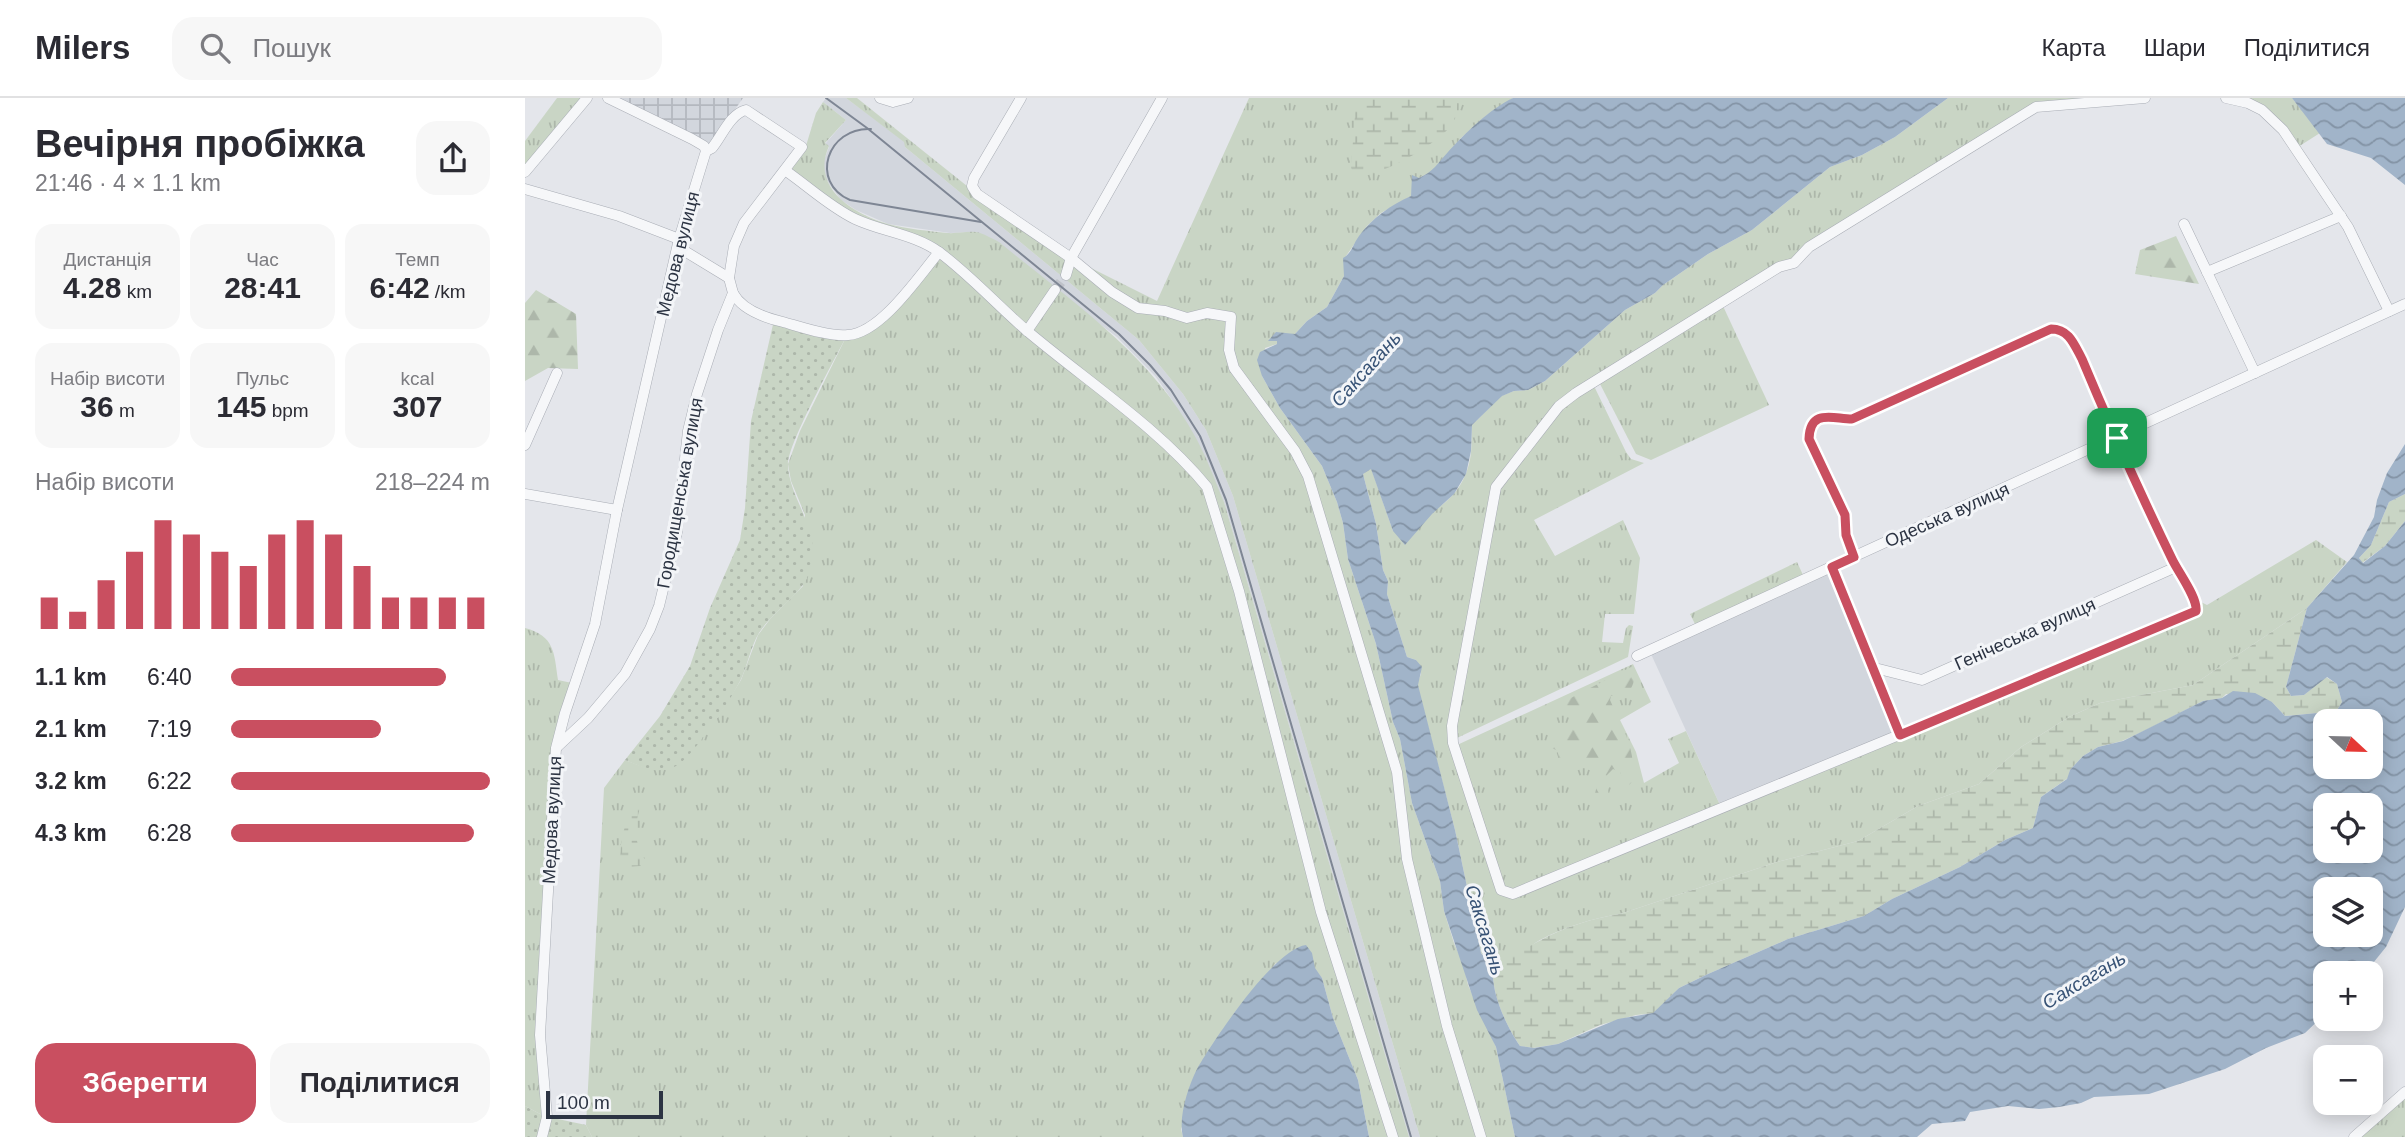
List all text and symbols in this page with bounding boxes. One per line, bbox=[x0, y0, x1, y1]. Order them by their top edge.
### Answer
search box bbox=[172, 17, 662, 80]
text: Milers bbox=[35, 29, 130, 66]
icon: search bbox=[196, 29, 234, 67]
text: Пошук bbox=[252, 33, 331, 63]
text: Карта bbox=[2041, 34, 2106, 61]
text: Шари bbox=[2144, 34, 2206, 61]
text: Поділитися bbox=[2244, 34, 2370, 61]
button: share bbox=[416, 121, 490, 195]
text: Вечірня пробіжка bbox=[35, 123, 365, 165]
text: 21:46 · 4 × 1.1 km bbox=[35, 170, 221, 196]
street label: Медова вулиця bbox=[653, 189, 703, 319]
text: Дистанція bbox=[64, 249, 151, 270]
text: Час bbox=[246, 249, 279, 270]
text: Темп bbox=[395, 249, 440, 270]
text: 4.28 bbox=[63, 271, 121, 304]
text: 28:41 bbox=[224, 271, 301, 304]
text: 6:42 bbox=[370, 271, 430, 304]
text: km bbox=[121, 281, 152, 302]
text: /km bbox=[430, 281, 465, 302]
water label: Саксагань bbox=[1327, 327, 1405, 411]
text: Набір висоти bbox=[50, 368, 165, 389]
text: Пульс bbox=[236, 368, 289, 389]
text: kcal bbox=[401, 368, 434, 389]
text: 36 bbox=[80, 390, 114, 423]
text: 145 bbox=[216, 390, 266, 423]
text: 307 bbox=[392, 390, 443, 423]
street label: Городищенська вулиця bbox=[653, 396, 707, 590]
text: m bbox=[114, 400, 135, 421]
text: bpm bbox=[266, 400, 309, 421]
pin bbox=[2087, 408, 2147, 468]
icon: arrive bbox=[2098, 419, 2136, 457]
text: Набір висоти bbox=[35, 469, 174, 495]
text: 218–224 m bbox=[375, 469, 490, 495]
street label: Одеська вулиця bbox=[1882, 479, 2012, 551]
street label: Генічеська вулиця bbox=[1952, 594, 2098, 674]
text: 1.1 km bbox=[35, 664, 107, 690]
text: 6:40 bbox=[147, 664, 192, 690]
north arrow bbox=[2313, 709, 2383, 779]
map controls bbox=[2313, 709, 2383, 1115]
text: 2.1 km bbox=[35, 716, 107, 742]
text: 7:19 bbox=[147, 716, 192, 742]
street label: Медова вулиця bbox=[539, 756, 565, 884]
text: 3.2 km bbox=[35, 768, 107, 794]
text: 6:22 bbox=[147, 768, 192, 794]
button: locate bbox=[2313, 793, 2383, 863]
text: 4.3 km bbox=[35, 820, 107, 846]
text: 6:28 bbox=[147, 820, 192, 846]
button: layers bbox=[2313, 877, 2383, 947]
water label: Саксагань bbox=[1461, 882, 1509, 978]
water label: Саксагань bbox=[2039, 947, 2129, 1013]
button: + bbox=[2313, 961, 2383, 1031]
button: Зберегти bbox=[35, 1043, 256, 1123]
button: Поділитися bbox=[270, 1043, 490, 1123]
button: − bbox=[2313, 1045, 2383, 1115]
scale bar bbox=[546, 1088, 663, 1120]
text: 100 m bbox=[557, 1092, 610, 1113]

